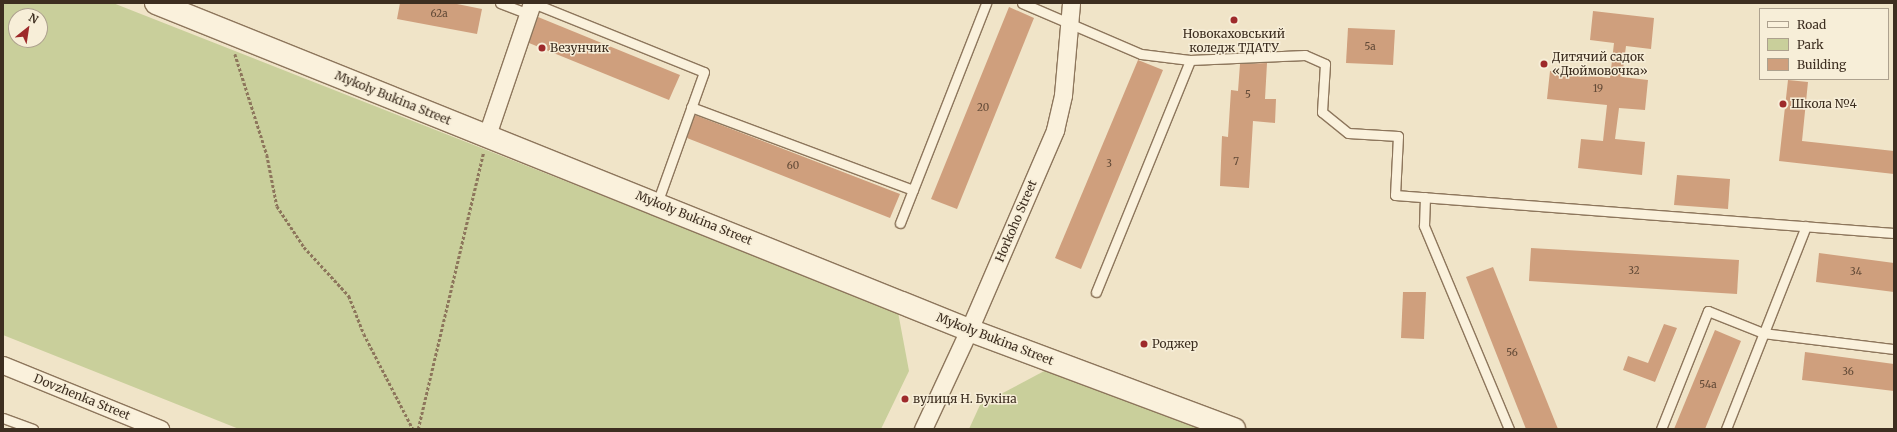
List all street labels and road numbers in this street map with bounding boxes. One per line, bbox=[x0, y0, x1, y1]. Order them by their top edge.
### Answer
street label: Mykoly Bukina Street bbox=[333, 68, 453, 128]
street label: Horkoho Street bbox=[992, 178, 1040, 264]
street label: Mykoly Bukina Street bbox=[634, 188, 754, 248]
street label: Mykoly Bukina Street bbox=[934, 310, 1056, 368]
street label: Dovzhenka Street bbox=[32, 371, 132, 423]

